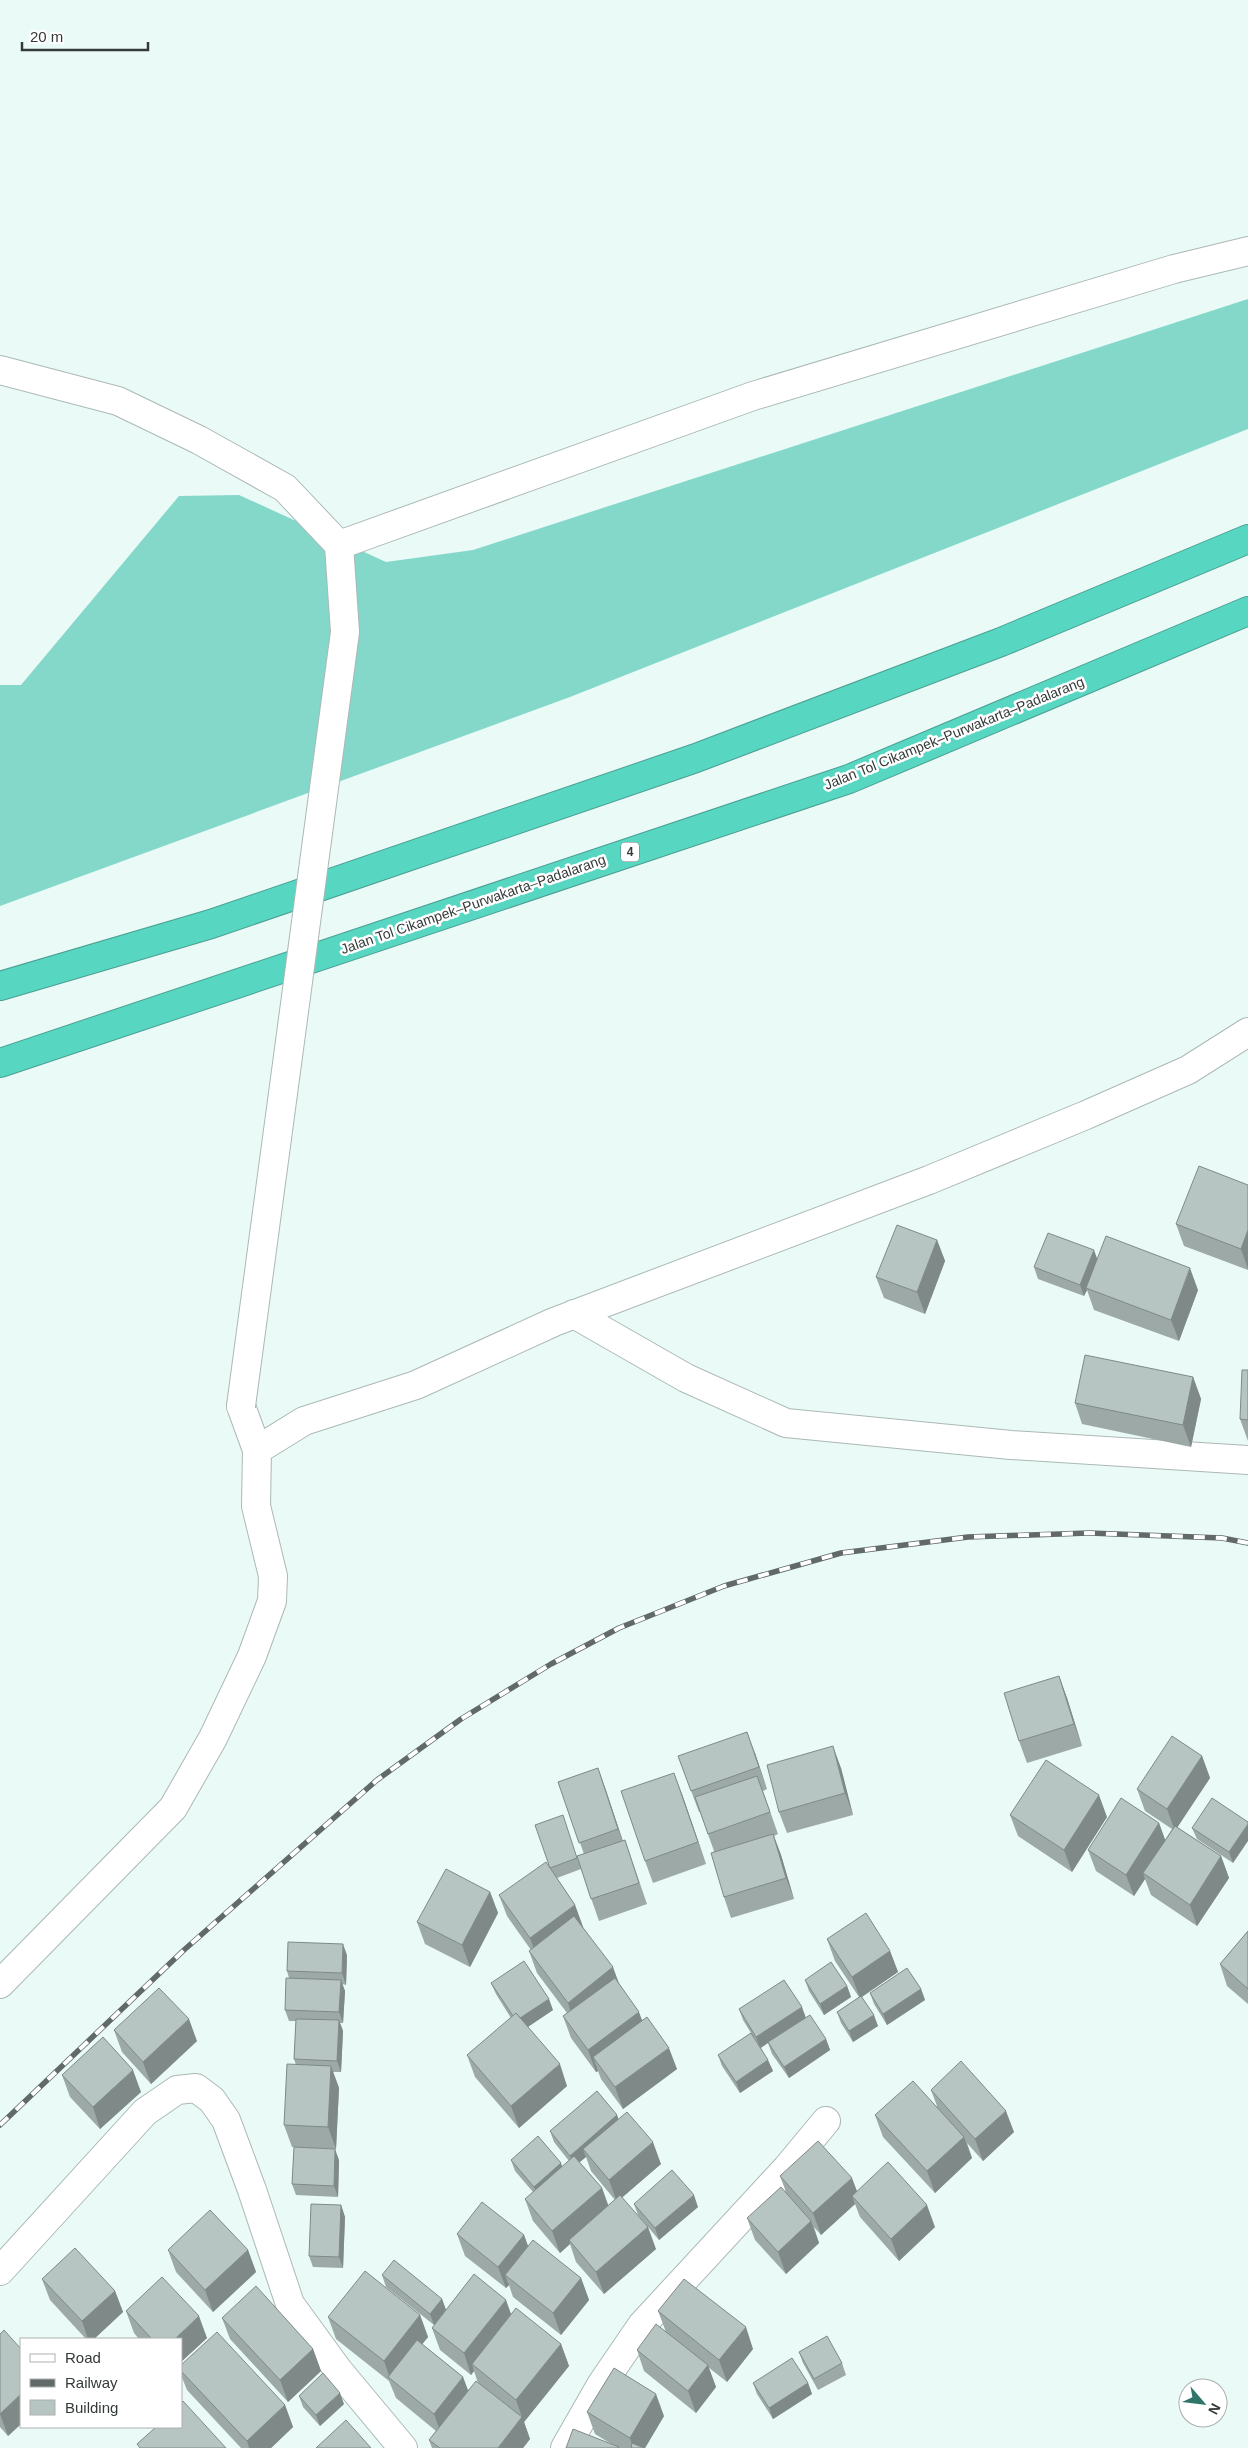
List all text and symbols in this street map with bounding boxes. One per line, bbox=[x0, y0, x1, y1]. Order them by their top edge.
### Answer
scale bar bbox=[22, 20, 149, 52]
text: 20 m bbox=[30, 28, 63, 45]
street label: Jalan Tol Cikampek–Purwakarta–Padalarang bbox=[822, 673, 1086, 793]
road number: 4 bbox=[621, 842, 639, 862]
street label: Jalan Tol Cikampek–Purwakarta–Padalarang bbox=[338, 851, 608, 957]
legend bbox=[20, 2338, 182, 2428]
text: Road bbox=[65, 2349, 101, 2366]
text: Railway bbox=[65, 2374, 118, 2391]
north arrow bbox=[1178, 2378, 1228, 2428]
text: Building bbox=[65, 2399, 118, 2416]
text: N bbox=[1205, 2401, 1224, 2417]

